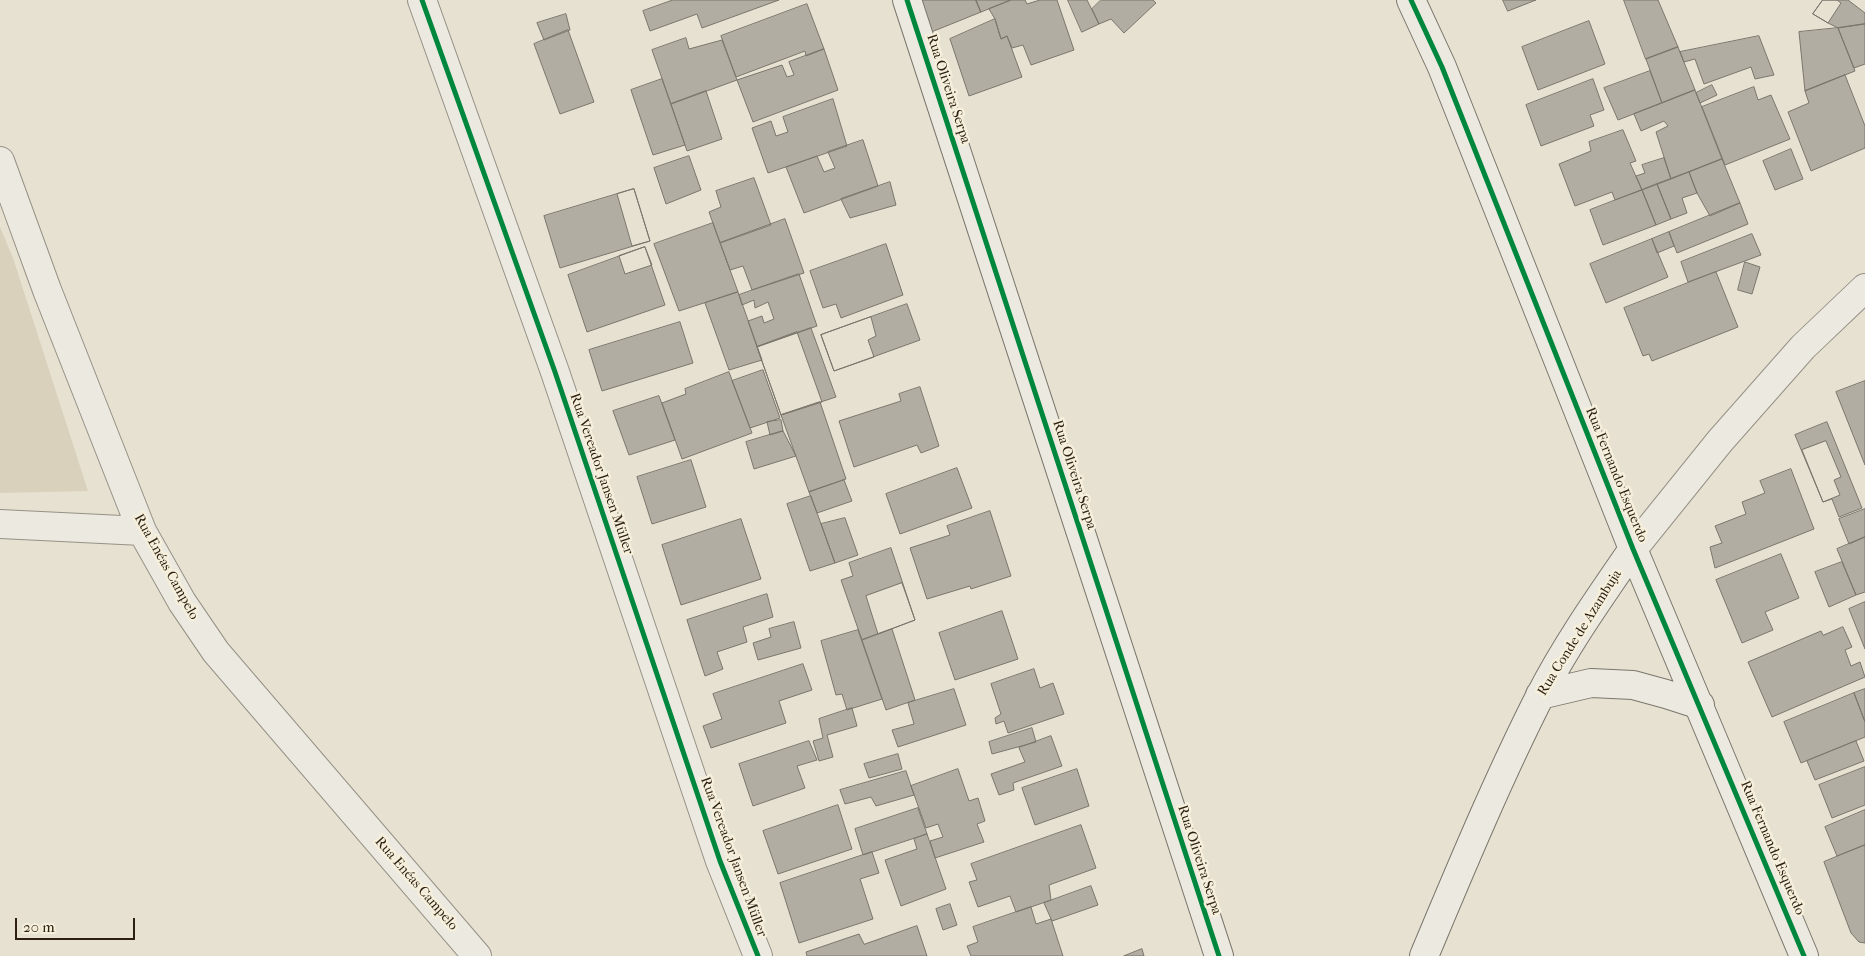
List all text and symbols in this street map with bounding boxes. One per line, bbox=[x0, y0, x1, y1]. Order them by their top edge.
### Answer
street label: Rua Oliveira Serpa bbox=[922, 32, 974, 146]
street label: Rua Vereador Jansen Müller bbox=[565, 391, 637, 557]
street label: Rua Fernando Esquerdo bbox=[1581, 405, 1651, 545]
street label: Rua Oliveira Serpa bbox=[1048, 418, 1100, 532]
street label: Rua Enéas Campelo bbox=[130, 511, 202, 623]
street label: Rua Conde de Azambuja bbox=[1534, 567, 1626, 699]
street label: Rua Vereador Jansen Müller bbox=[696, 775, 770, 939]
street label: Rua Fernando Esquerdo bbox=[1736, 778, 1808, 918]
street label: Rua Oliveira Serpa bbox=[1173, 803, 1225, 917]
street label: Rua Enéas Campelo bbox=[371, 834, 461, 934]
scale bar bbox=[18, 908, 138, 940]
text: 20 m bbox=[23, 918, 55, 936]

